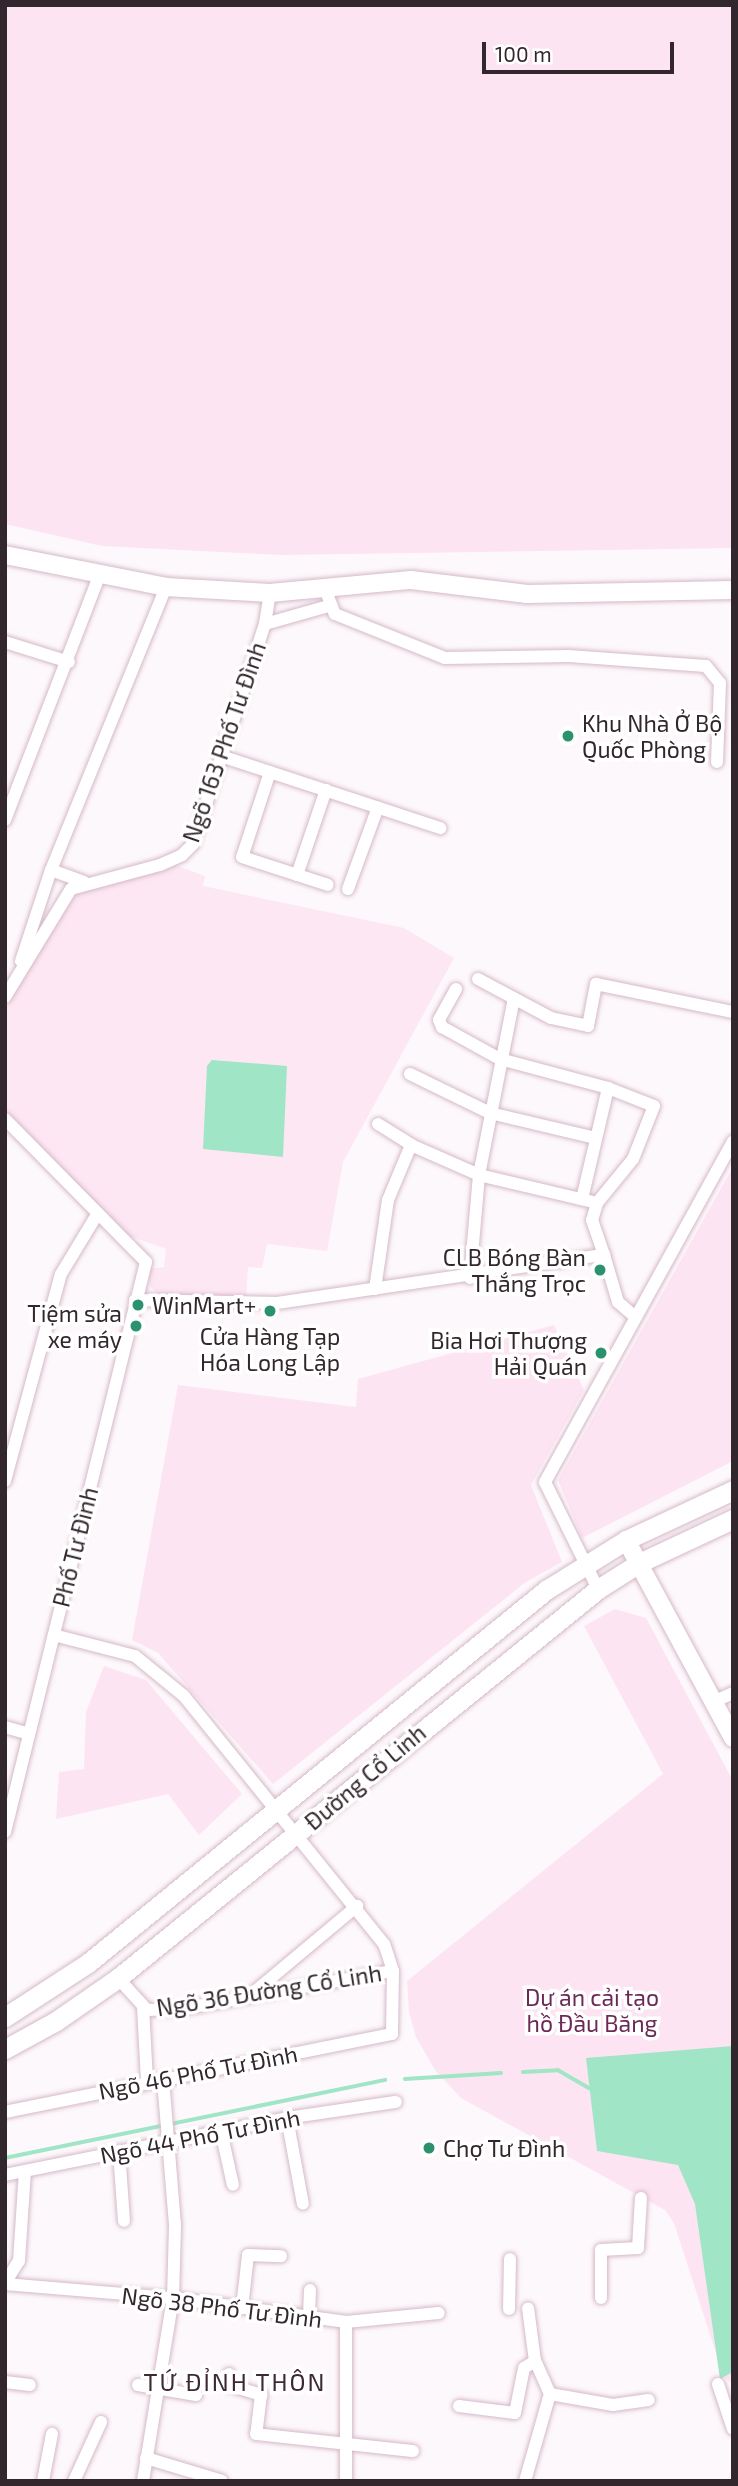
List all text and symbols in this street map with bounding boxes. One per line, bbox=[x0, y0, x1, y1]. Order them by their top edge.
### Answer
scale bar bbox=[486, 28, 678, 72]
text: 100 m bbox=[495, 41, 552, 66]
street label: Ngõ 163 Phố Tư Đình bbox=[177, 638, 271, 846]
place label: Khu Nhà Ở Bộ Quốc Phòng bbox=[582, 709, 722, 763]
marker: Khu Nhà Ở Bộ Quốc Phòng bbox=[560, 728, 576, 744]
place label: CLB Bóng Bàn Thắng Trọc bbox=[443, 1243, 586, 1297]
marker: CLB Bóng Bàn Thắng Trọc bbox=[592, 1262, 608, 1278]
place label: WinMart+ bbox=[152, 1291, 256, 1319]
marker: WinMart+ bbox=[130, 1297, 146, 1313]
place label: Tiệm sửa xe máy bbox=[27, 1299, 122, 1353]
marker: Cửa Hàng Tạp Hóa Long Lập bbox=[262, 1303, 278, 1319]
marker: Tiệm sửa xe máy bbox=[128, 1318, 144, 1334]
place label: Cửa Hàng Tạp Hóa Long Lập bbox=[199, 1322, 341, 1376]
place label: Bia Hơi Thượng Hải Quán bbox=[430, 1326, 587, 1380]
marker: Bia Hơi Thượng Hải Quán bbox=[593, 1345, 609, 1361]
street label: Phố Tư Đình bbox=[47, 1484, 103, 1610]
street label: Đường Cổ Linh bbox=[299, 1718, 431, 1836]
street label: Ngõ 36 Đường Cổ Linh bbox=[154, 1959, 384, 2021]
park label: Dự án cải tạo hồ Đầu Băng bbox=[525, 1983, 659, 2037]
street label: Ngõ 46 Phố Tư Đình bbox=[96, 2039, 300, 2105]
street label: Ngõ 44 Phố Tư Đình bbox=[97, 2103, 303, 2169]
place label: Chợ Tư Đình bbox=[443, 2134, 566, 2162]
marker: Chợ Tư Đình bbox=[421, 2140, 437, 2156]
street label: Ngõ 38 Phố Tư Đình bbox=[120, 2281, 324, 2333]
district label: TỨ ĐỈNH THÔN bbox=[145, 2368, 325, 2396]

